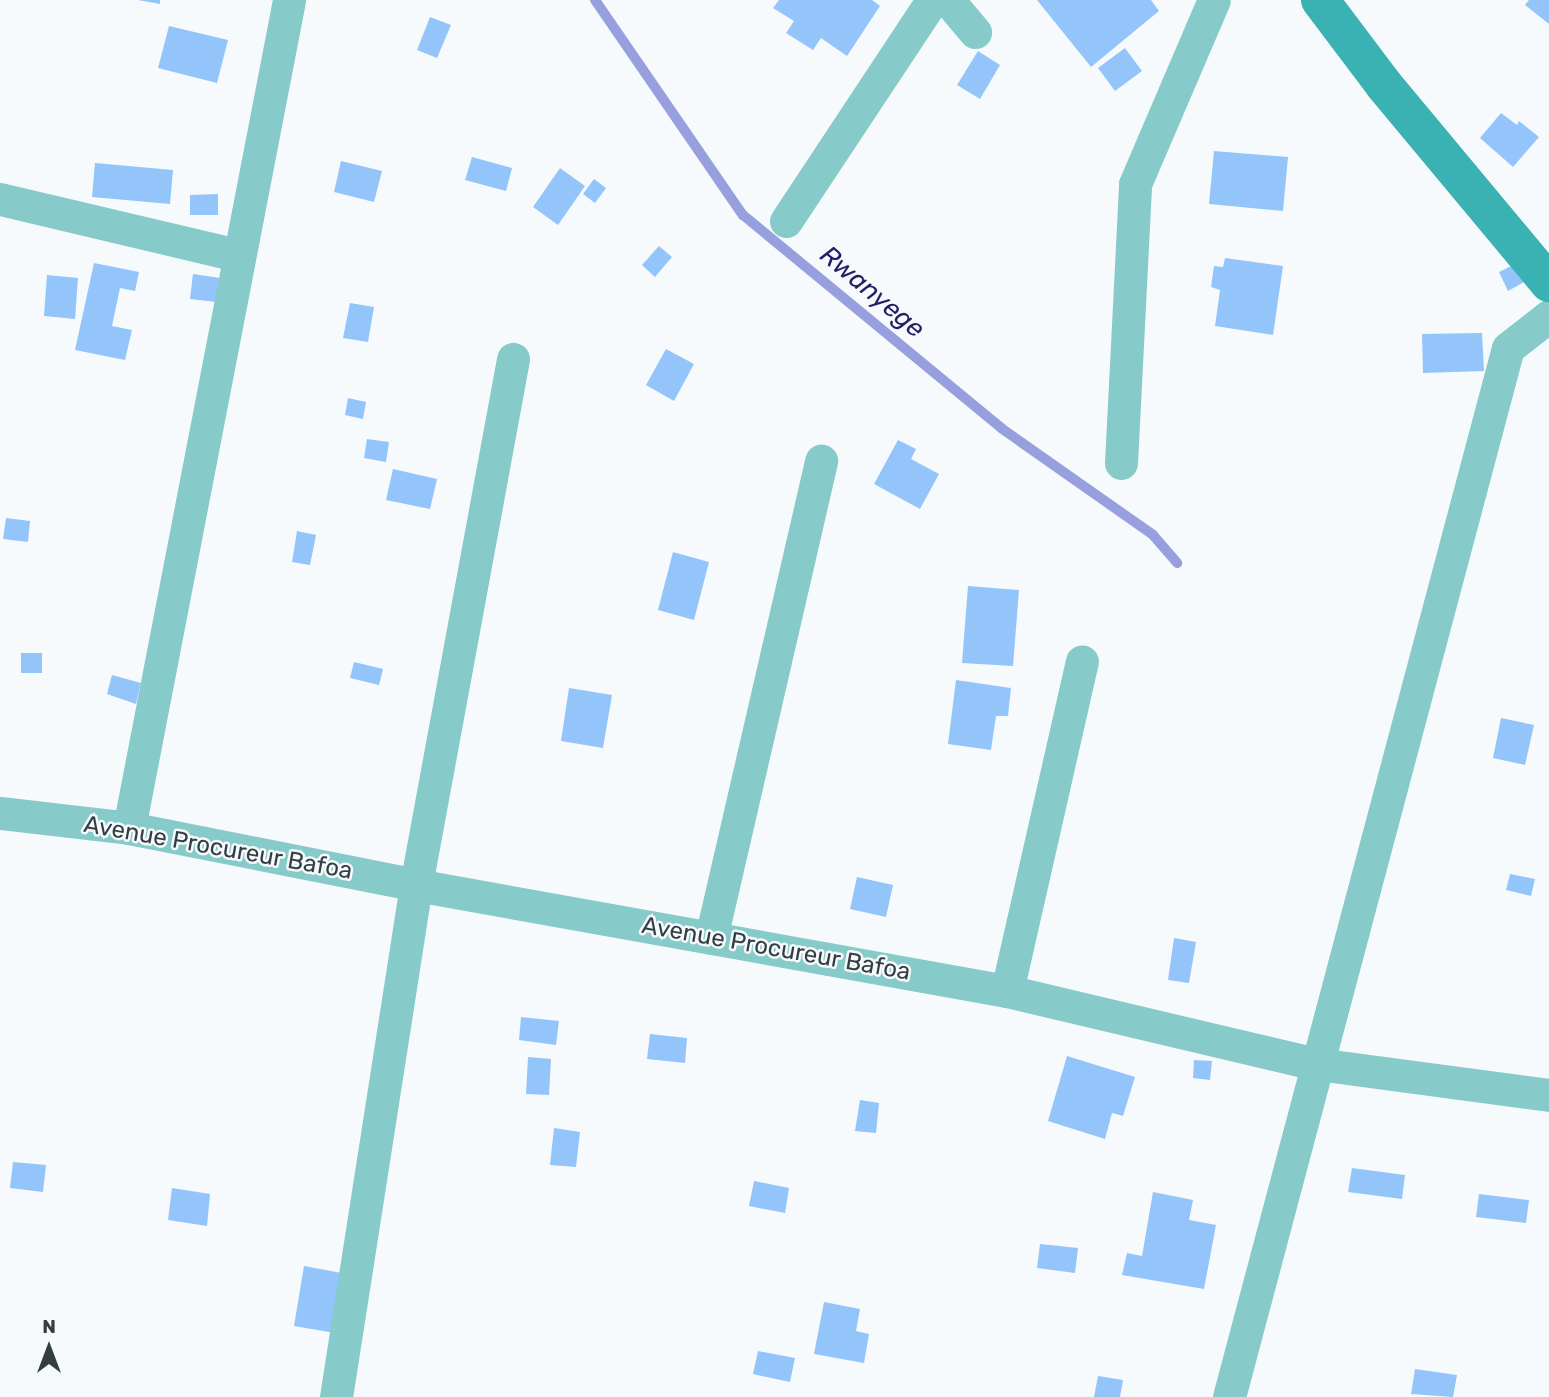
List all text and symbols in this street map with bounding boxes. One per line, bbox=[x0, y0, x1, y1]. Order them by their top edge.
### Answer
water label: Rwanyege bbox=[813, 239, 931, 345]
street label: Avenue Procureur Bafoa bbox=[81, 810, 355, 886]
street label: Avenue Procureur Bafoa bbox=[639, 911, 913, 987]
north arrow bbox=[14, 1313, 84, 1383]
text: N bbox=[42, 1315, 56, 1338]

